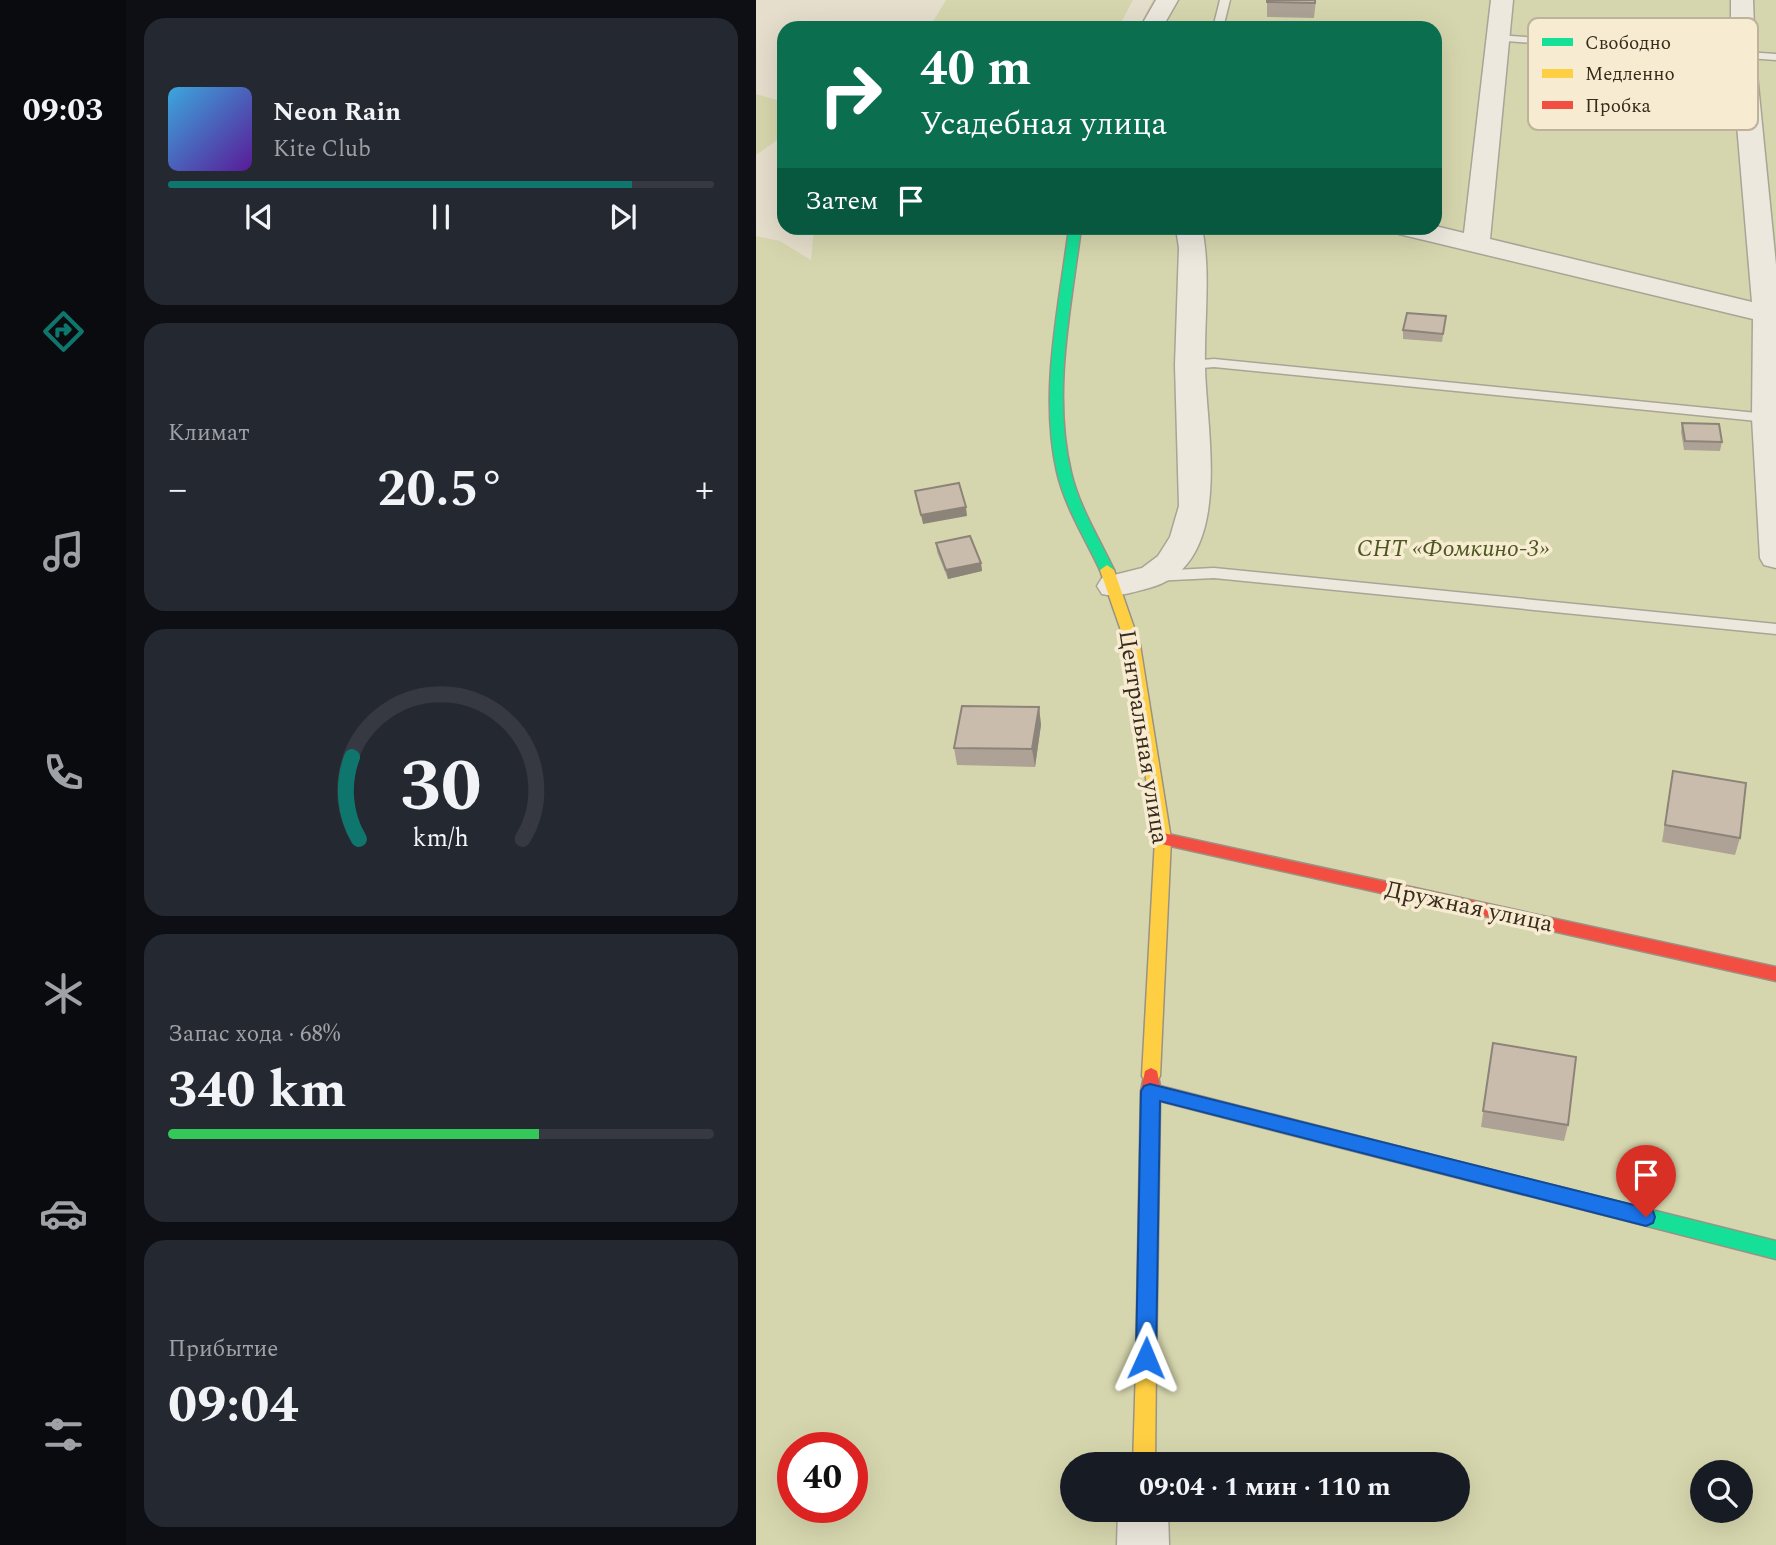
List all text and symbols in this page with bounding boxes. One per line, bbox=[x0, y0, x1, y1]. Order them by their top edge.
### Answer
legend bbox=[1528, 18, 1758, 130]
text: Свободно bbox=[1585, 29, 1671, 58]
text: 40 m bbox=[920, 32, 1031, 107]
icon: right bbox=[805, 49, 896, 140]
text: Медленно bbox=[1585, 60, 1675, 89]
text: 09:03 bbox=[23, 86, 103, 135]
text: Neon Rain bbox=[273, 92, 401, 132]
text: Пробка bbox=[1585, 92, 1652, 121]
text: Усадебная улица bbox=[920, 100, 1167, 149]
text: Kite Club bbox=[273, 132, 371, 167]
text: Затем bbox=[805, 181, 878, 221]
icon: arrive bbox=[892, 182, 930, 220]
icon: previous bbox=[240, 198, 278, 236]
icon: pause bbox=[422, 198, 460, 236]
icon: next bbox=[604, 198, 642, 236]
icon: directions bbox=[39, 307, 88, 356]
text: Климат bbox=[168, 416, 250, 451]
text: 20.5° bbox=[377, 450, 505, 529]
text: − bbox=[168, 461, 187, 519]
text: + bbox=[695, 461, 714, 519]
icon: music bbox=[39, 527, 88, 576]
park label: СНТ «Фомкино-3» bbox=[1357, 531, 1549, 567]
street label: Центральная улица bbox=[1108, 627, 1178, 847]
text: 30 bbox=[400, 732, 482, 843]
icon: phone bbox=[39, 748, 88, 797]
text: km/h bbox=[413, 819, 469, 857]
street label: Дружная улица bbox=[1382, 872, 1556, 942]
icon: climate bbox=[39, 969, 88, 1018]
text: Запас хода · 68% bbox=[168, 1017, 340, 1052]
text: 340 km bbox=[168, 1051, 347, 1130]
pin bbox=[1616, 1145, 1676, 1217]
icon: arrive bbox=[1627, 1156, 1665, 1194]
icon: car bbox=[39, 1189, 88, 1238]
position arrow bbox=[1109, 1321, 1183, 1395]
text: Прибытие bbox=[168, 1332, 279, 1367]
text: 09:04 bbox=[168, 1366, 299, 1445]
icon: filters bbox=[39, 1410, 88, 1459]
speed limit sign: 40 bbox=[777, 1432, 868, 1523]
map controls bbox=[1690, 1460, 1753, 1523]
button: search bbox=[1690, 1460, 1753, 1523]
text: 09:04 · 1 мин · 110 m bbox=[1139, 1467, 1391, 1507]

